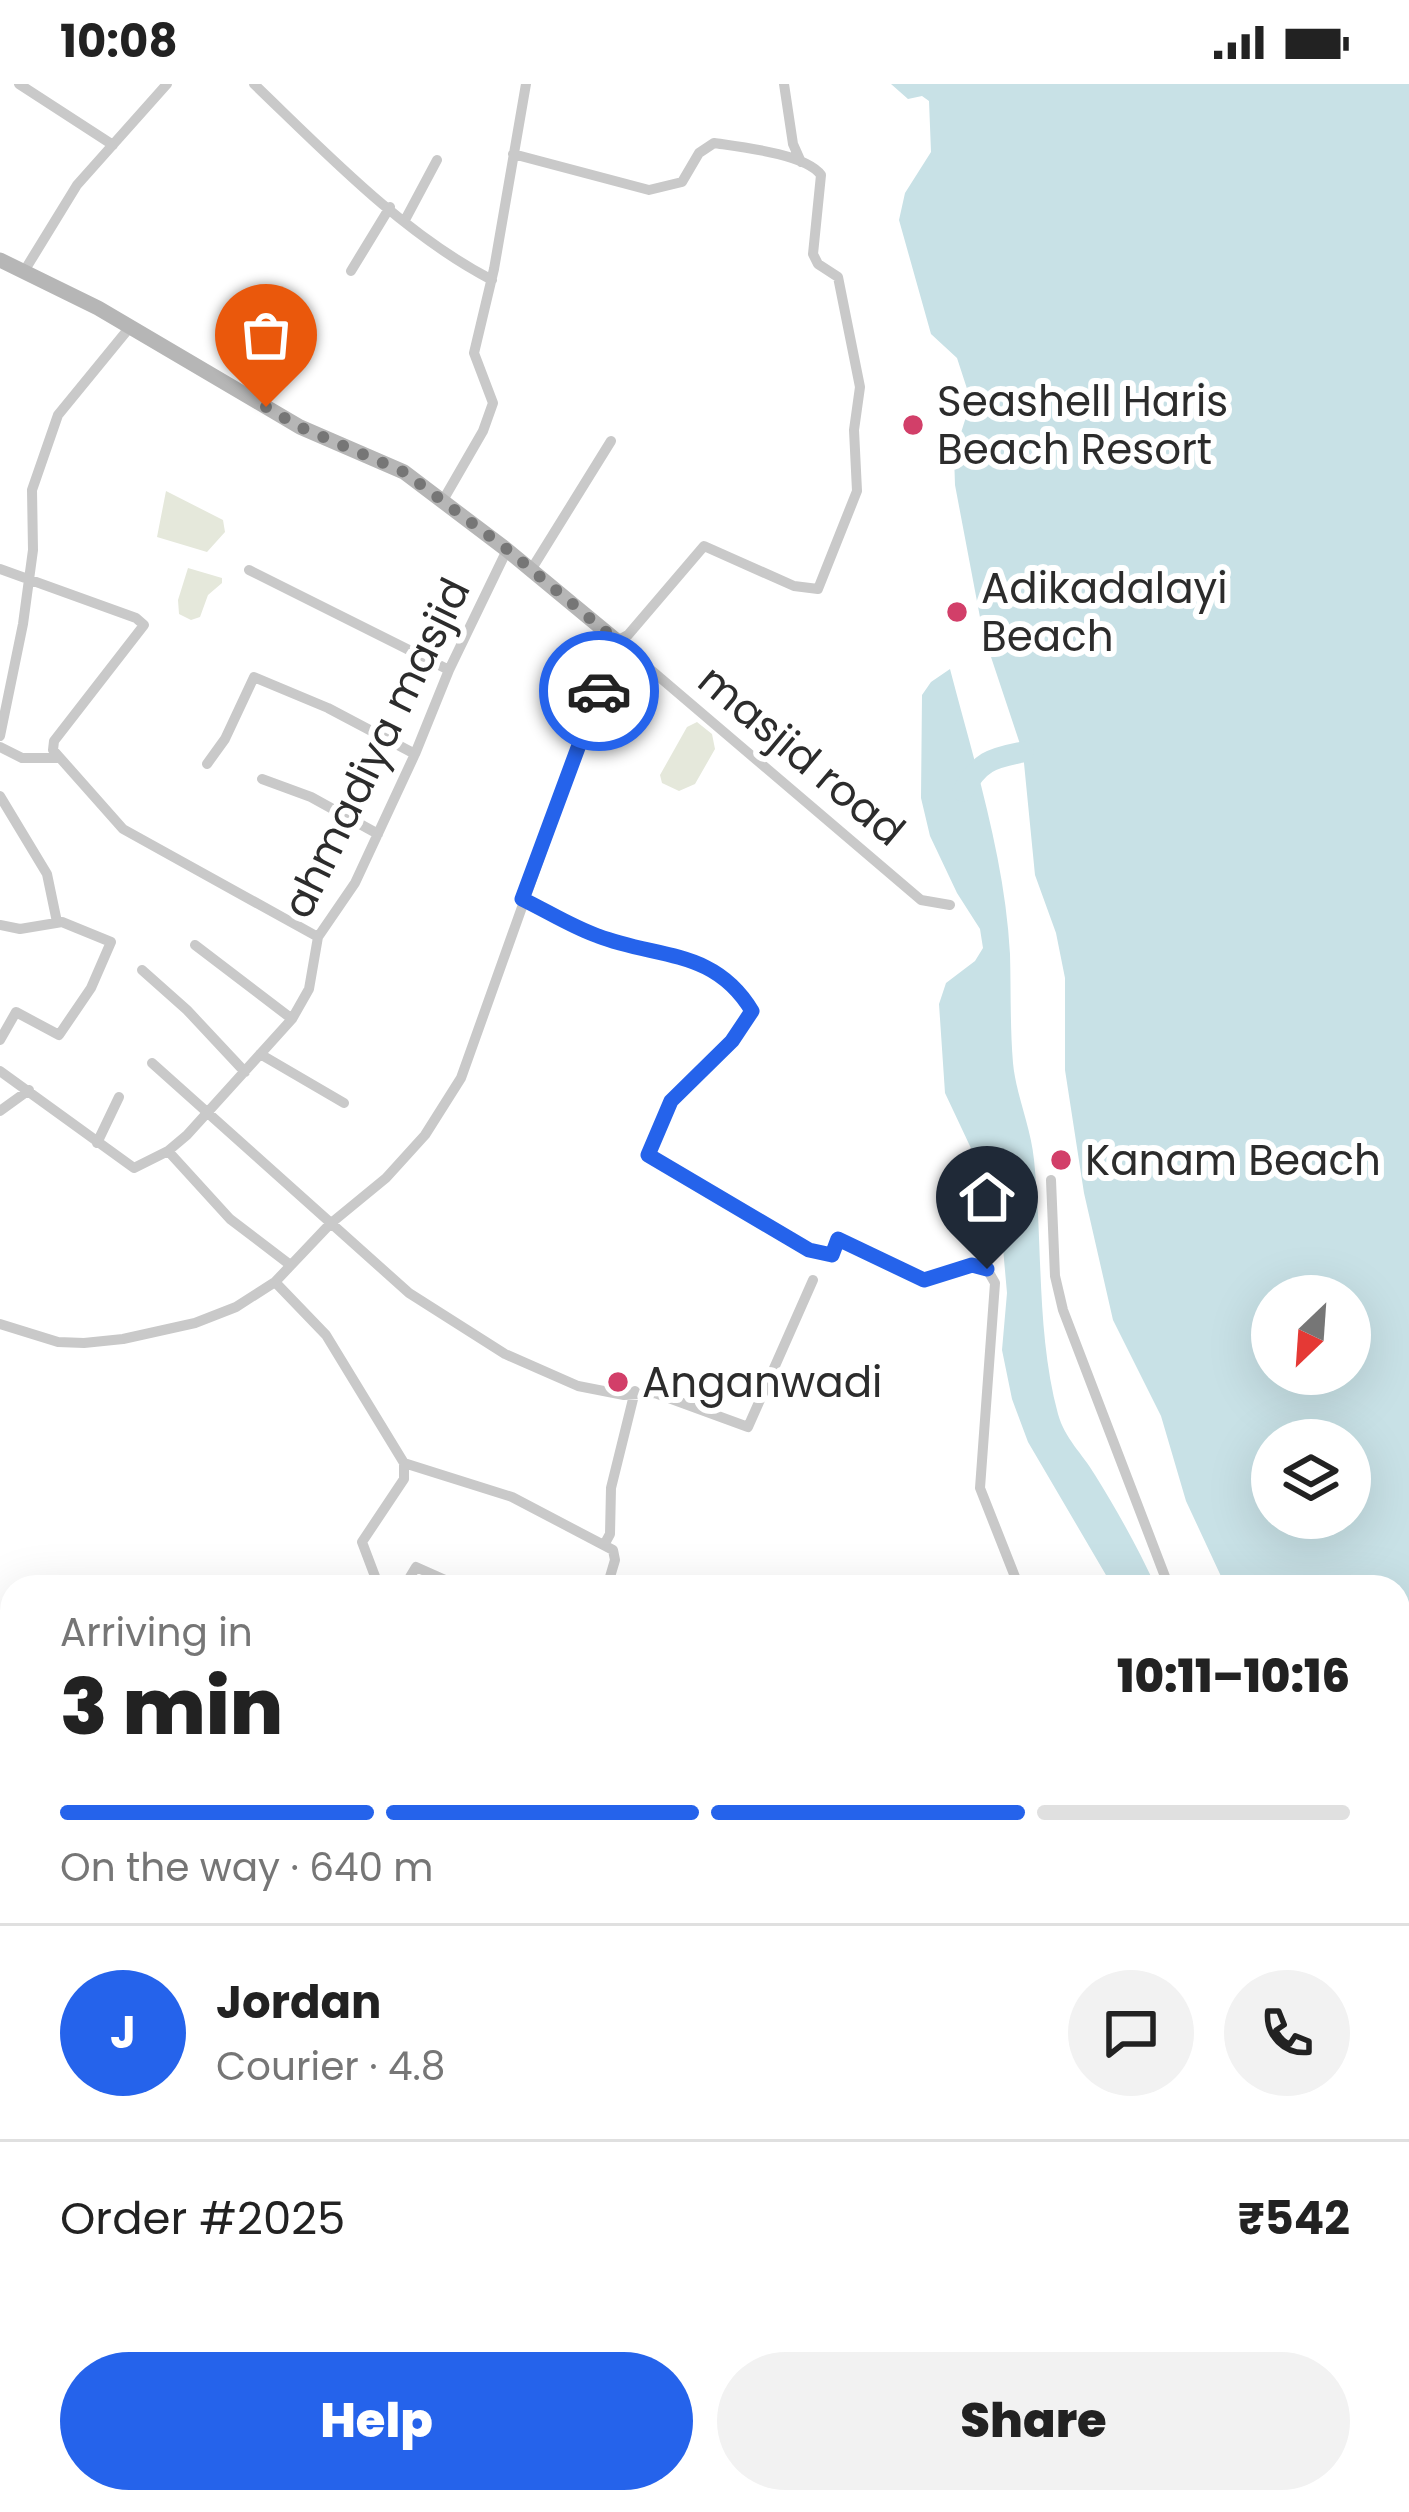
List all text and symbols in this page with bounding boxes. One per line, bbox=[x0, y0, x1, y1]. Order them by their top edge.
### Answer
text: 10:08 bbox=[60, 10, 178, 73]
pin bbox=[215, 284, 317, 407]
icon: bag bbox=[233, 302, 299, 368]
place label: Seashell Haris Beach Resort bbox=[937, 372, 1228, 479]
marker: Seashell Haris Beach Resort bbox=[900, 412, 926, 438]
place label: Adikadalayi Beach bbox=[981, 559, 1228, 666]
street label: ahmadiya masjid bbox=[268, 568, 484, 928]
marker: Adikadalayi Beach bbox=[944, 599, 970, 625]
courier bbox=[539, 631, 659, 751]
street label: masjid road bbox=[686, 651, 918, 859]
icon: car bbox=[566, 658, 632, 724]
place label: Kanam Beach bbox=[1085, 1131, 1381, 1190]
pin bbox=[936, 1146, 1038, 1269]
marker: Kanam Beach bbox=[1048, 1147, 1074, 1173]
icon: home bbox=[954, 1164, 1020, 1230]
north arrow bbox=[1251, 1275, 1371, 1395]
map controls bbox=[1251, 1275, 1371, 1539]
place label: Anganwadi bbox=[642, 1353, 882, 1412]
marker: Anganwadi bbox=[605, 1369, 631, 1395]
button: layers bbox=[1251, 1419, 1371, 1539]
text: Arriving in bbox=[60, 1605, 253, 1660]
text: 10:11–10:16 bbox=[1117, 1645, 1350, 1708]
text: 3 min bbox=[60, 1652, 283, 1761]
text: On the way · 640 m bbox=[60, 1840, 434, 1895]
button: chat bbox=[1068, 1970, 1194, 2096]
button: phone bbox=[1224, 1970, 1350, 2096]
text: Jordan bbox=[216, 1971, 381, 2034]
text: J bbox=[110, 2001, 136, 2064]
text: Courier · 4.8 bbox=[216, 2039, 445, 2094]
text: Order #2025 bbox=[60, 2187, 345, 2250]
text: ₹542 bbox=[1238, 2187, 1350, 2250]
button: Help bbox=[60, 2352, 693, 2490]
button: Share bbox=[717, 2352, 1350, 2490]

